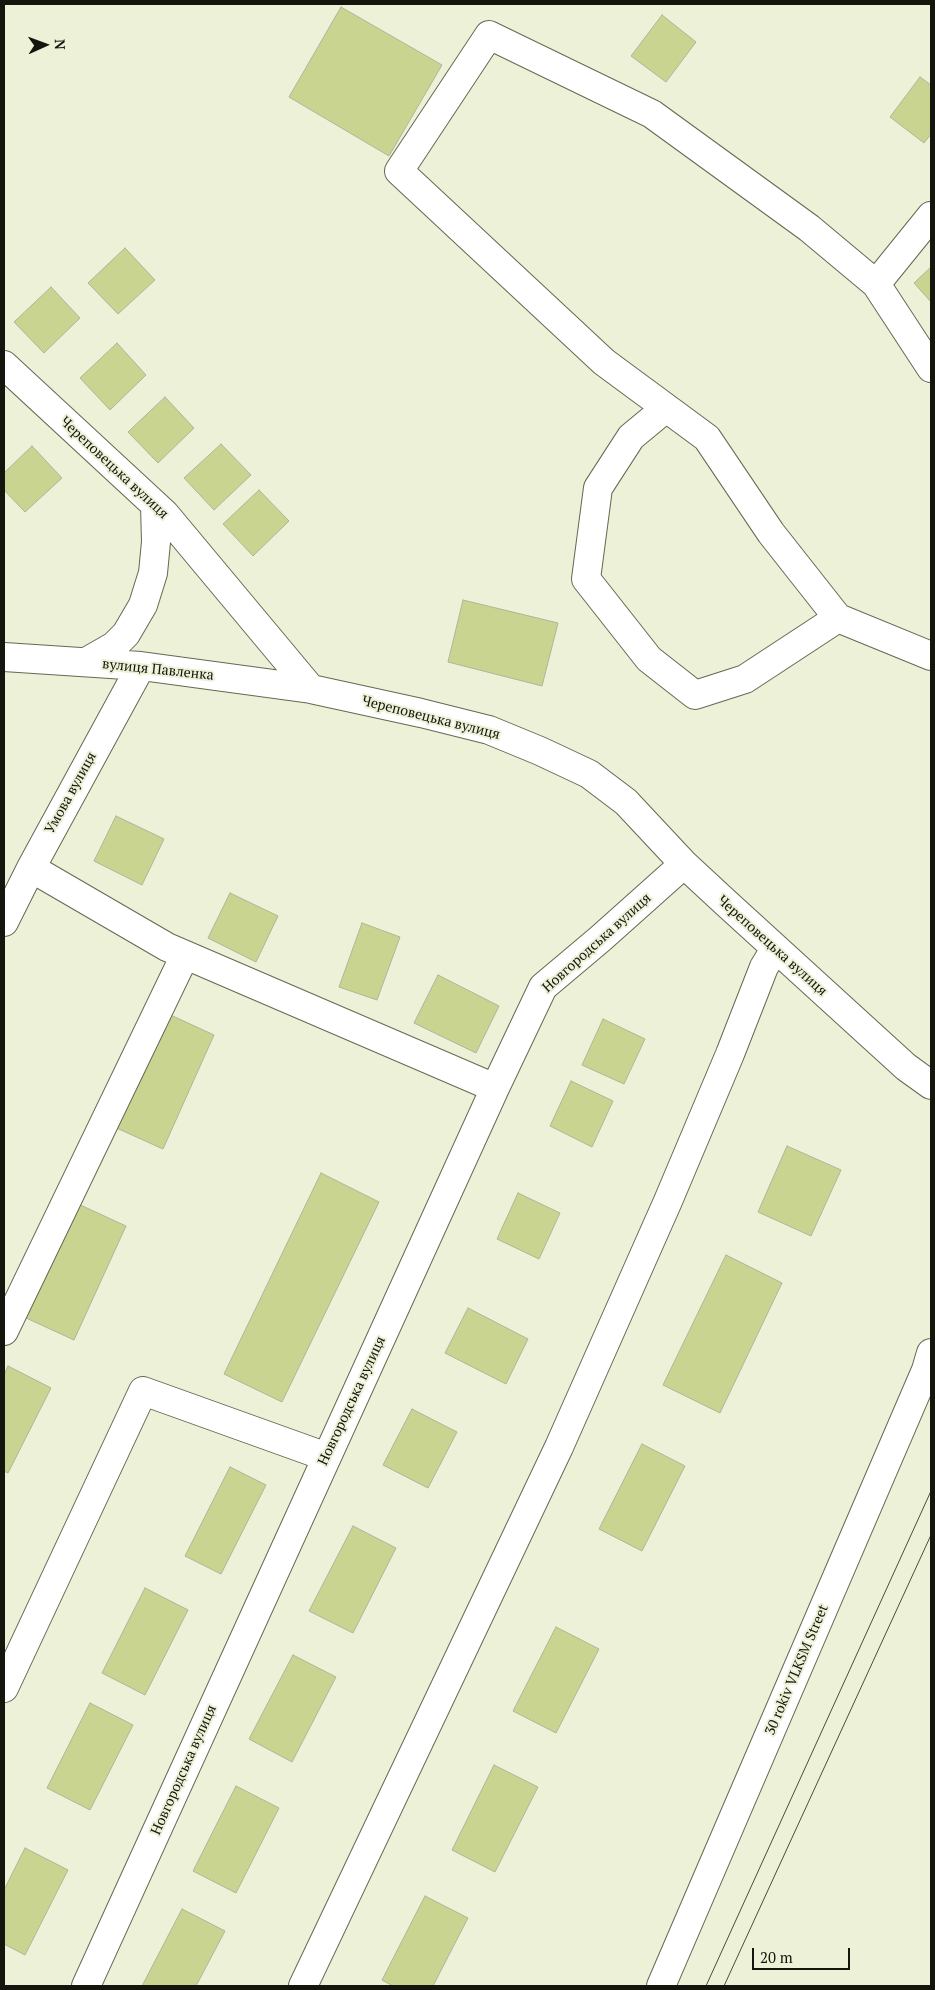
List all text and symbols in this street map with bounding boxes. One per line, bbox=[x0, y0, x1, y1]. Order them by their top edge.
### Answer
north arrow bbox=[20, 20, 70, 70]
text: N bbox=[51, 39, 70, 50]
street label: Череповецька вулиця bbox=[56, 414, 172, 522]
street label: вулиця Павленка bbox=[101, 656, 215, 684]
street label: Череповецька вулиця bbox=[360, 693, 502, 743]
street label: Умова вулиця bbox=[42, 749, 100, 837]
street label: Новгородська вулиця bbox=[539, 890, 655, 996]
street label: Череповецька вулиця bbox=[714, 892, 830, 1000]
street label: Новгородська вулиця bbox=[315, 1334, 389, 1468]
street label: 30 rokiv VLKSM Street bbox=[762, 1602, 832, 1738]
street label: Новгородська вулиця bbox=[148, 1702, 220, 1838]
scale bar bbox=[755, 1938, 852, 1970]
text: 20 m bbox=[760, 1947, 793, 1967]

